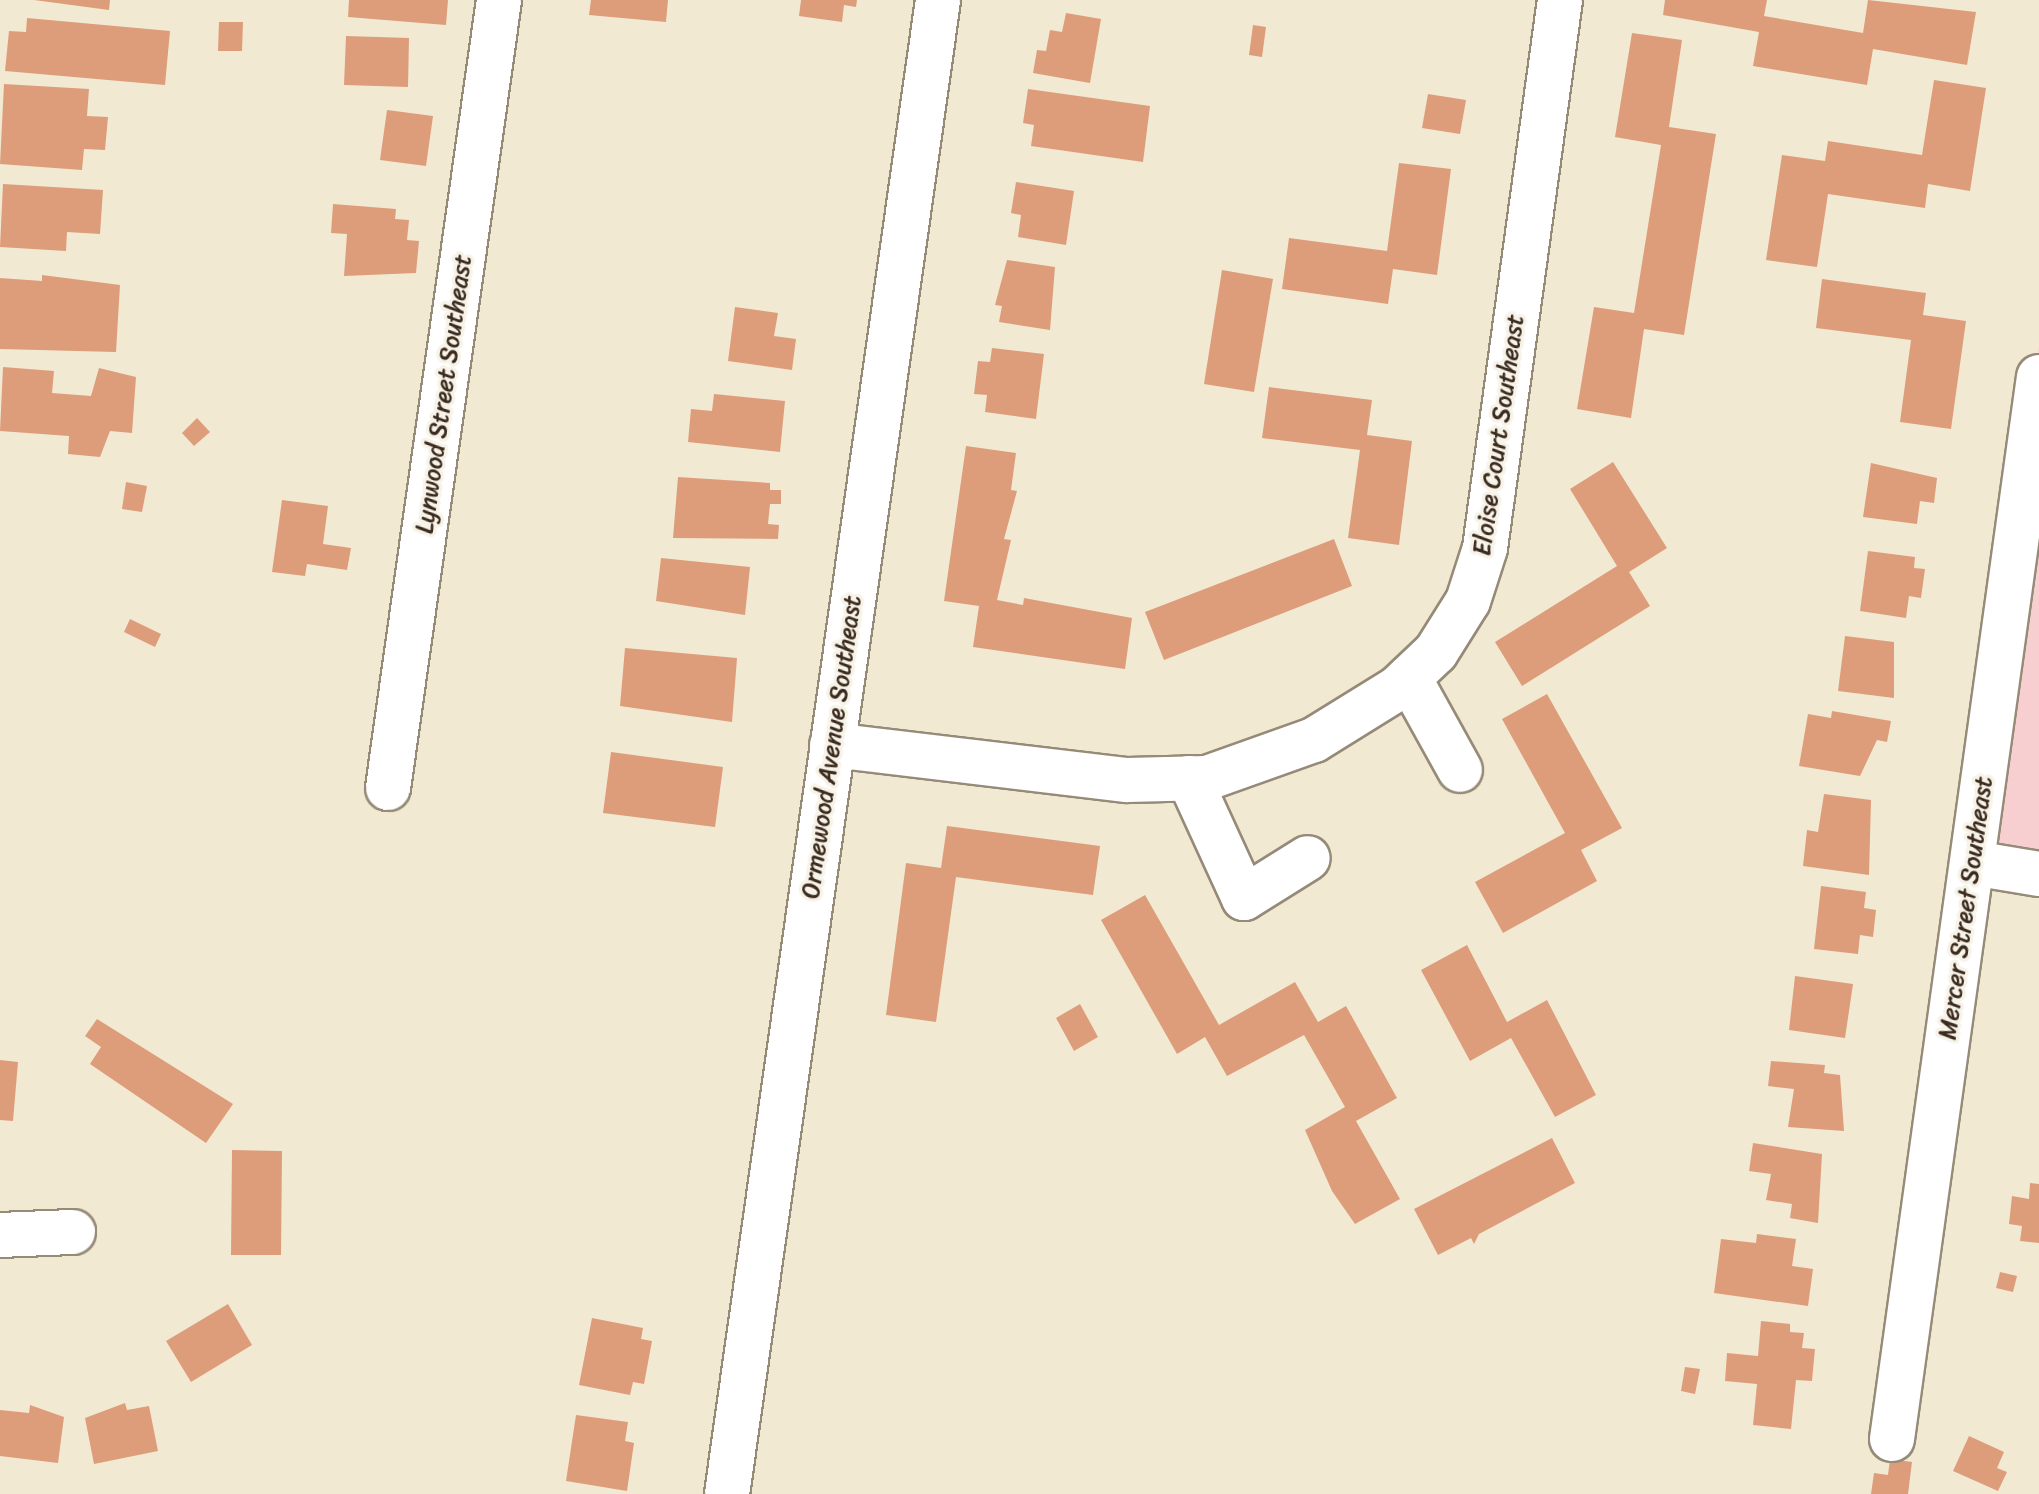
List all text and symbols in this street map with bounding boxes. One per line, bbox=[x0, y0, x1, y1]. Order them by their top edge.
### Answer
street label: Lynwood Street Southeast bbox=[410, 254, 478, 534]
street label: Eloise Court Southeast bbox=[1468, 313, 1530, 557]
street label: Ormewood Avenue Southeast bbox=[796, 594, 868, 900]
street label: Mercer Street Southeast bbox=[1933, 775, 1999, 1041]

